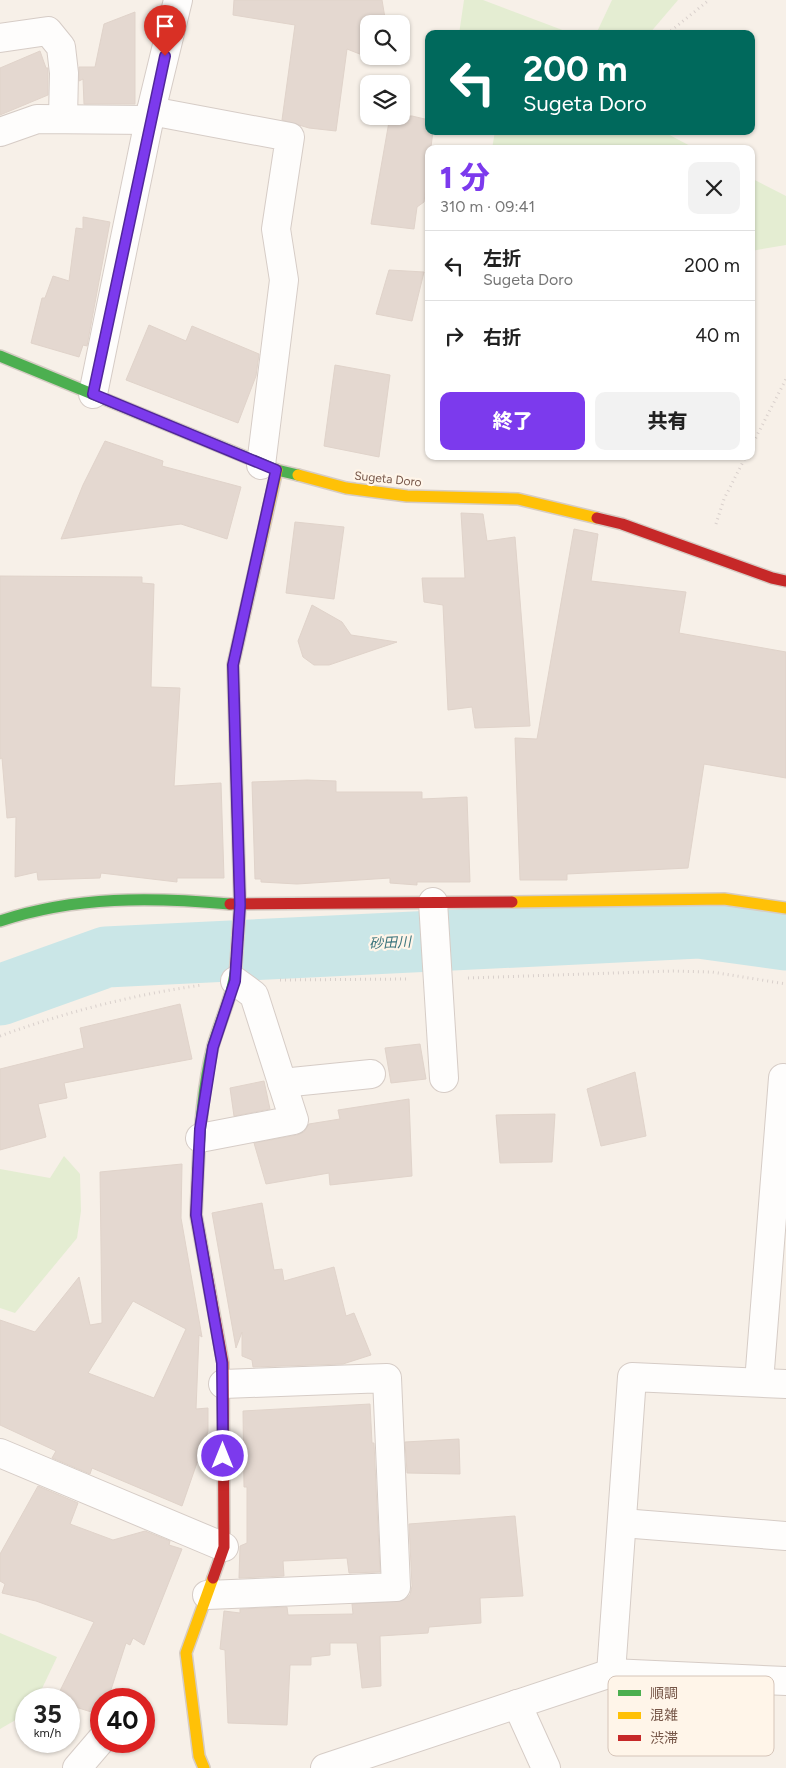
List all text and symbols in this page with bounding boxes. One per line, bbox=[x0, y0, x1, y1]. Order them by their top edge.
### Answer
pin bbox=[144, 5, 186, 56]
icon: arrive bbox=[151, 12, 179, 40]
map controls bbox=[360, 15, 410, 125]
button: search bbox=[360, 15, 410, 65]
text: 200 m bbox=[523, 48, 627, 90]
icon: left bbox=[440, 50, 505, 115]
button: layers bbox=[360, 75, 410, 125]
text: Sugeta Doro bbox=[523, 90, 647, 117]
text: 1 分 bbox=[440, 159, 490, 196]
button: close bbox=[688, 162, 740, 214]
text: 310 m · 09:41 bbox=[440, 197, 535, 216]
text: 左折 bbox=[483, 247, 521, 270]
icon: left bbox=[440, 252, 468, 280]
text: 200 m bbox=[684, 254, 740, 277]
text: Sugeta Doro bbox=[483, 270, 573, 289]
icon: right bbox=[440, 322, 468, 350]
text: 40 m bbox=[695, 324, 740, 347]
text: 右折 bbox=[483, 326, 521, 349]
button: 終了 bbox=[440, 392, 585, 450]
button: 共有 bbox=[595, 392, 740, 450]
street label: Sugeta Doro bbox=[354, 469, 422, 489]
water label: 砂田川 bbox=[369, 933, 413, 953]
position arrow bbox=[196, 1429, 248, 1481]
legend bbox=[608, 1676, 774, 1756]
text: 順調 bbox=[650, 1685, 678, 1702]
speed limit sign: 40 bbox=[90, 1688, 155, 1753]
text: 35 bbox=[33, 1699, 62, 1729]
text: 混雑 bbox=[650, 1707, 678, 1724]
text: km/h bbox=[34, 1726, 61, 1740]
text: 渋滞 bbox=[650, 1730, 678, 1747]

